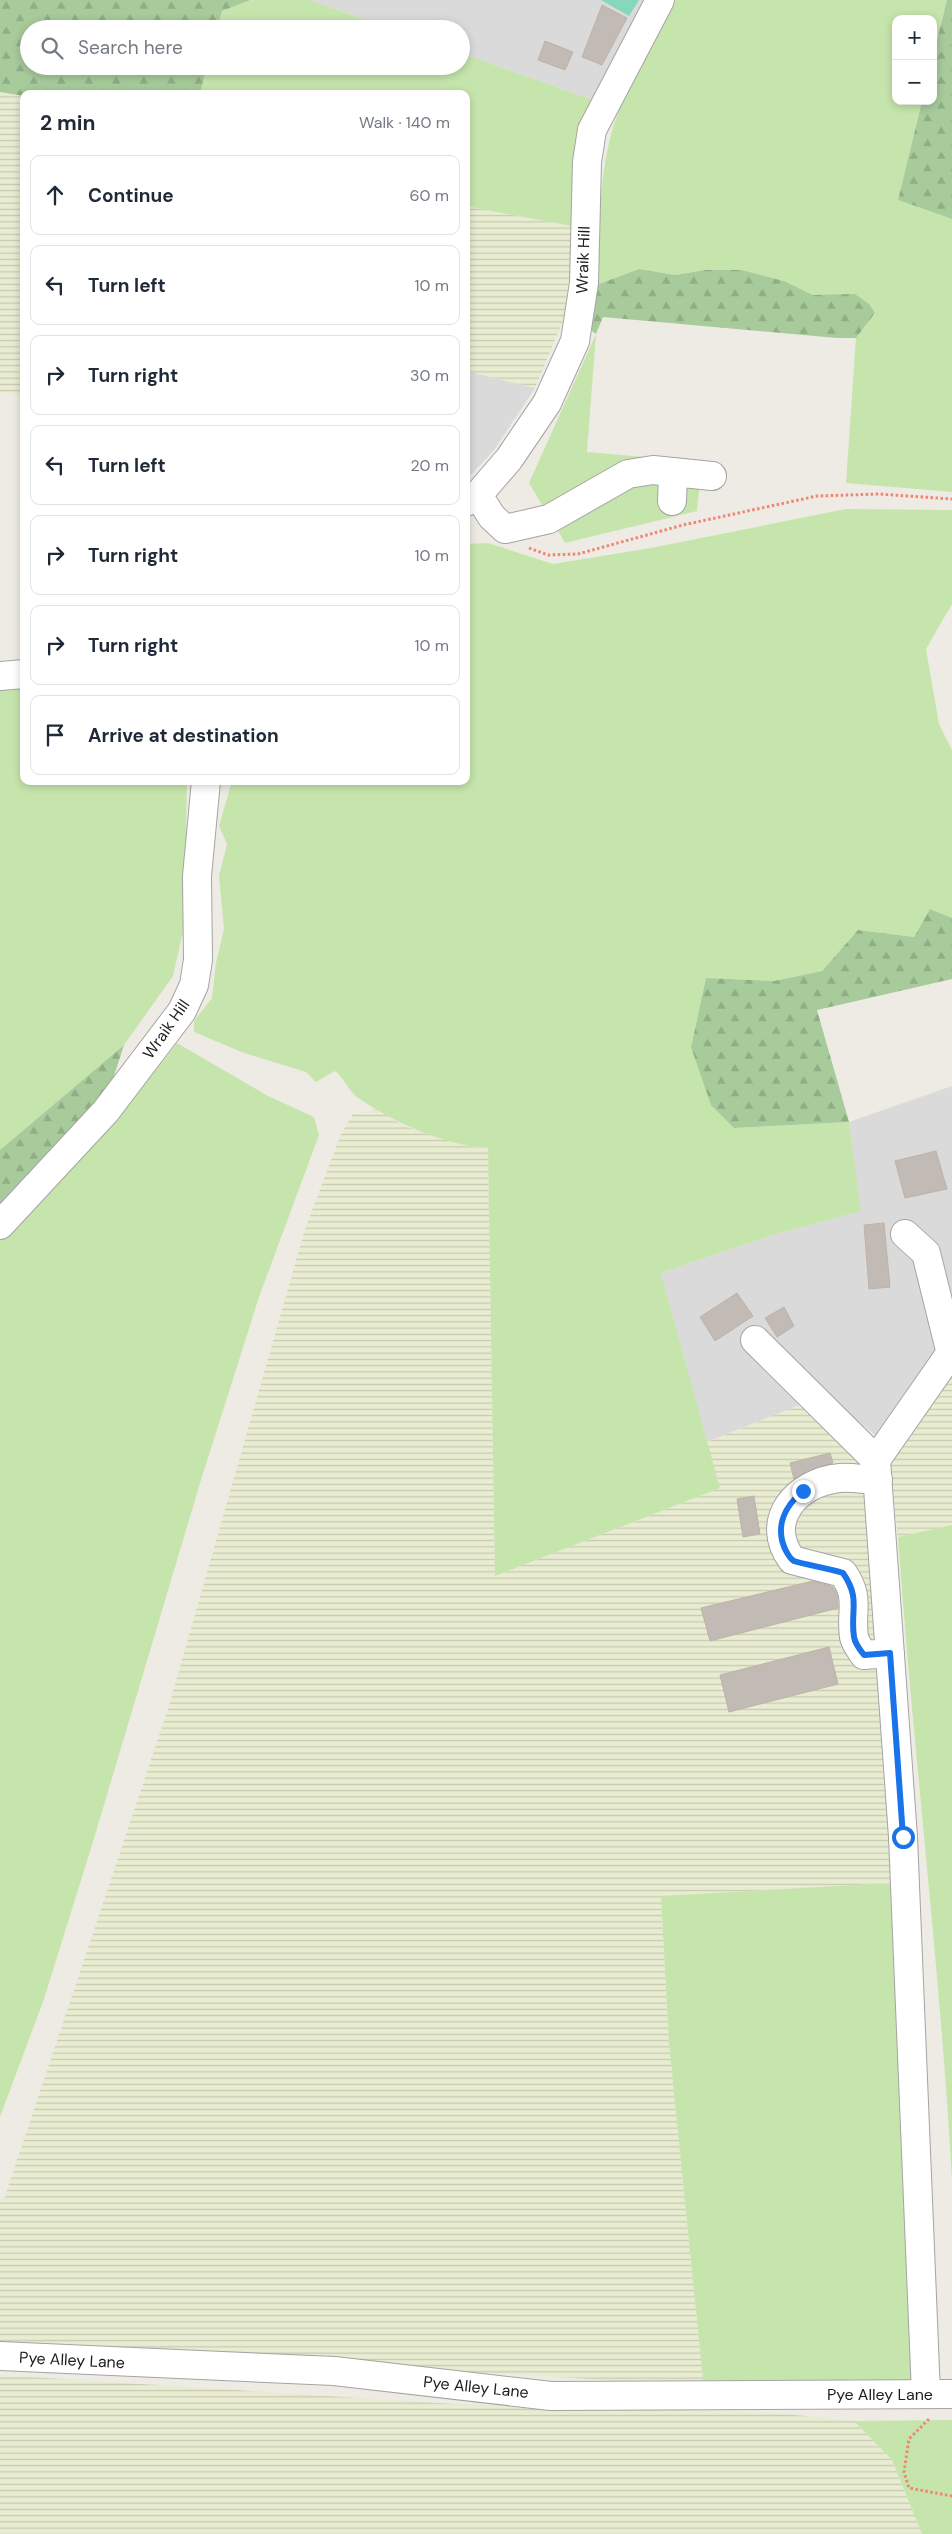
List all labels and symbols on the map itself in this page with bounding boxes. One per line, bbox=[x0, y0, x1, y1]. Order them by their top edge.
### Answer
street label: Wraik Hill bbox=[571, 226, 595, 294]
street label: Wraik Hill bbox=[138, 995, 194, 1063]
route end bbox=[792, 1480, 815, 1503]
route start bbox=[892, 1826, 915, 1849]
street label: Pye Alley Lane bbox=[19, 2347, 125, 2373]
street label: Pye Alley Lane bbox=[422, 2371, 530, 2403]
street label: Pye Alley Lane bbox=[827, 2384, 933, 2405]

